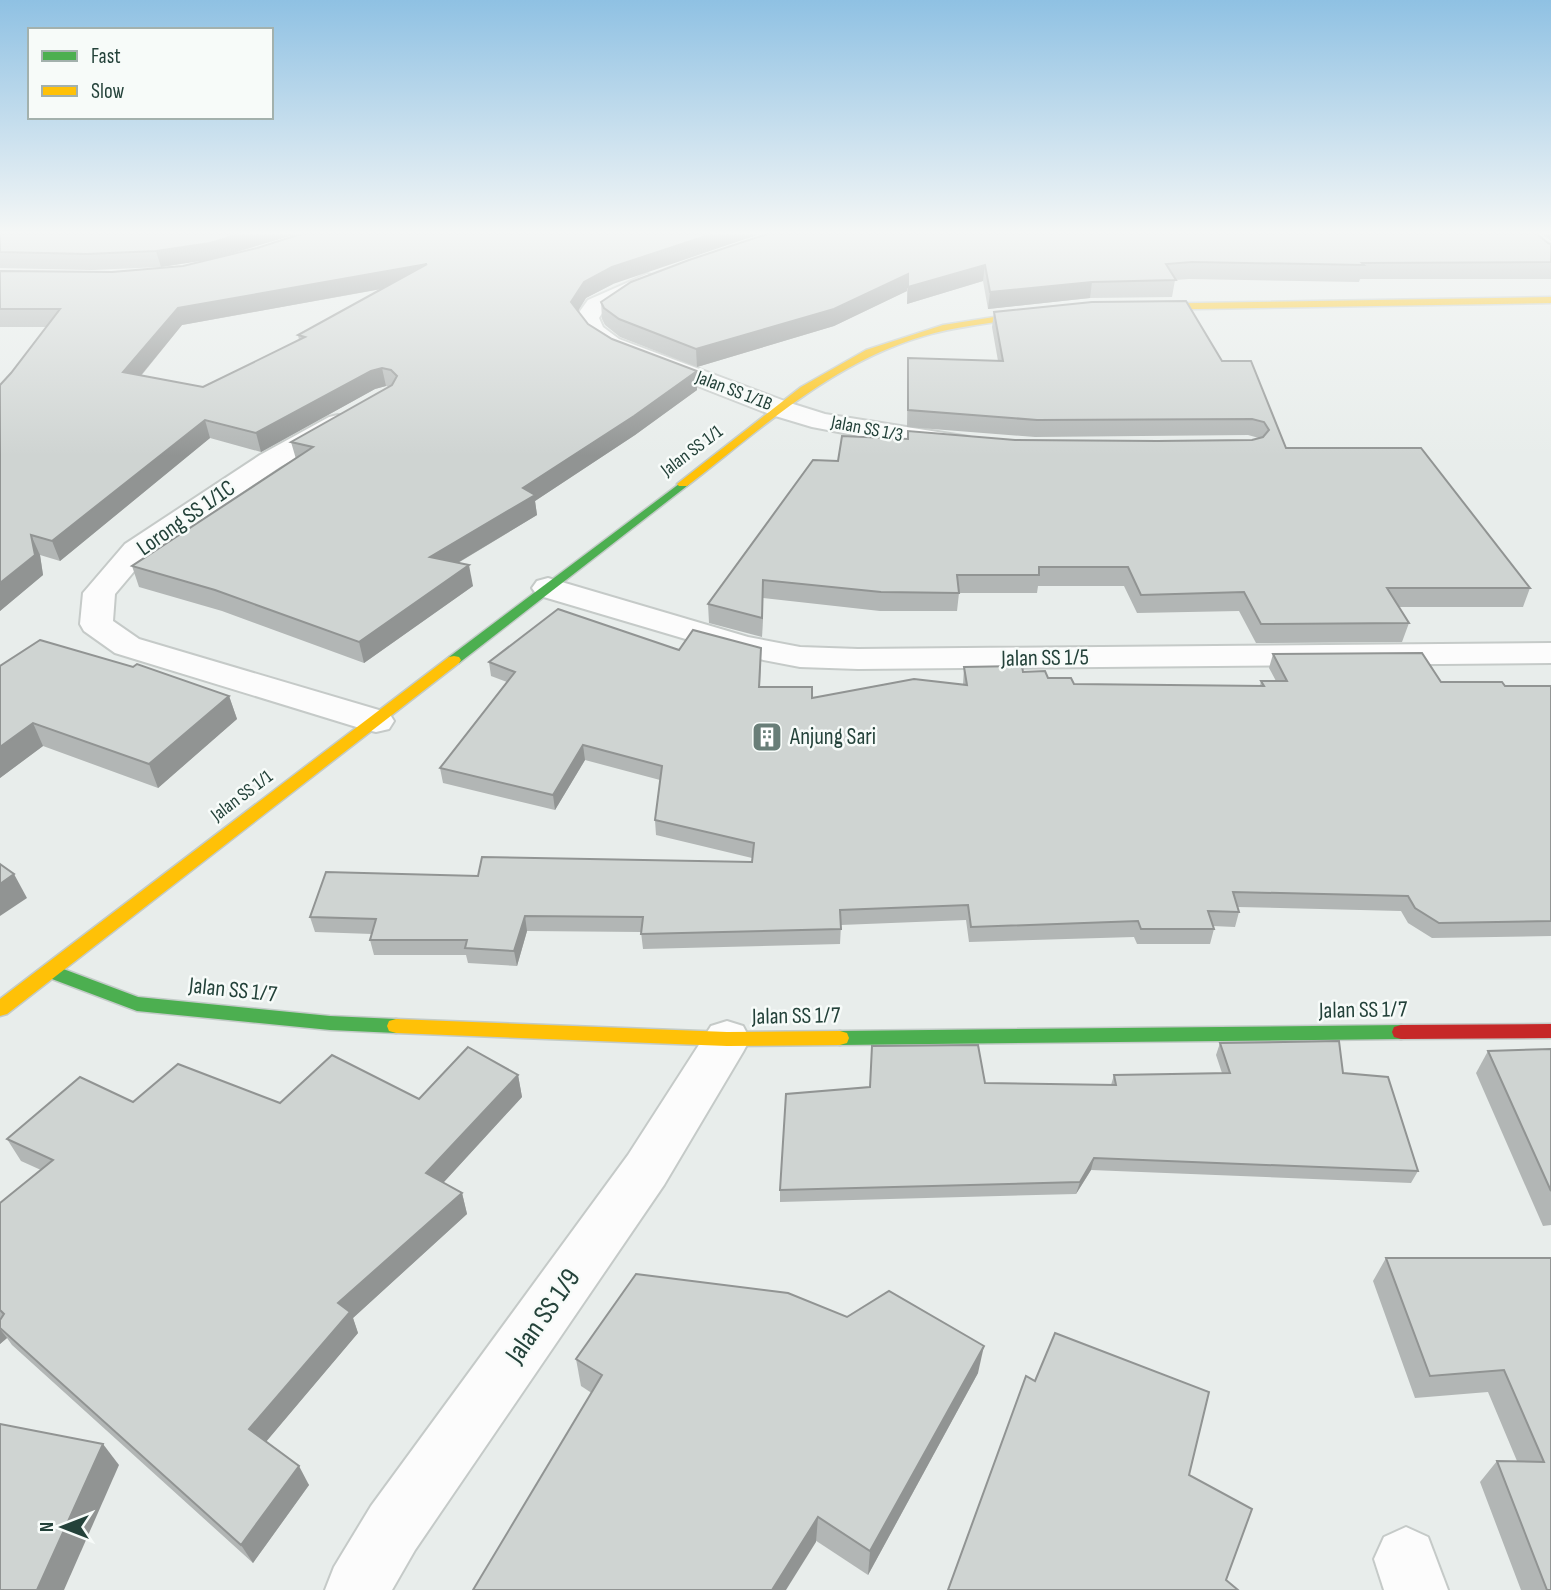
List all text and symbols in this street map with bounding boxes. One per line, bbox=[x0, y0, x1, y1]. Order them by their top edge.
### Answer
legend bbox=[28, 28, 273, 119]
text: Fast bbox=[91, 44, 121, 69]
text: Slow bbox=[91, 79, 125, 104]
street label: Jalan SS 1/1B bbox=[692, 366, 775, 416]
street label: Jalan SS 1/3 bbox=[828, 411, 905, 447]
street label: Jalan SS 1/1 bbox=[656, 420, 728, 482]
street label: Lorong SS 1/1C bbox=[131, 474, 241, 562]
street label: Jalan SS 1/5 bbox=[1000, 643, 1089, 673]
building icon: Anjung Sari bbox=[750, 720, 784, 754]
place label: Anjung Sari bbox=[789, 723, 876, 751]
street label: Jalan SS 1/1 bbox=[206, 765, 278, 827]
street label: Jalan SS 1/7 bbox=[187, 971, 278, 1009]
street label: Jalan SS 1/7 bbox=[1318, 995, 1407, 1025]
street label: Jalan SS 1/7 bbox=[751, 1001, 840, 1031]
street label: Jalan SS 1/9 bbox=[498, 1262, 587, 1370]
north arrow bbox=[28, 1492, 98, 1562]
text: N bbox=[36, 1522, 59, 1532]

